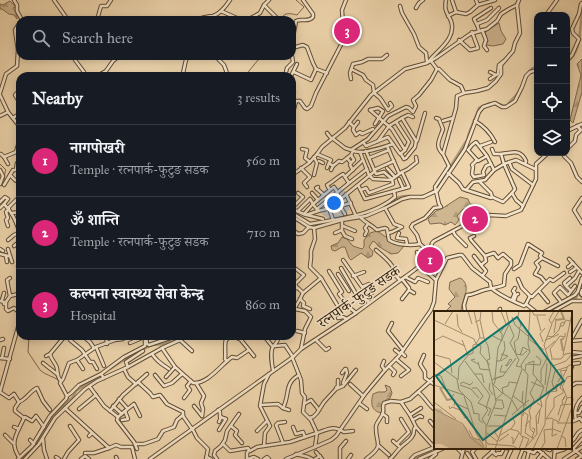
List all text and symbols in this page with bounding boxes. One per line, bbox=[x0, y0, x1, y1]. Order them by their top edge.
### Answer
map controls bbox=[534, 12, 570, 156]
button: + bbox=[534, 12, 570, 48]
search box bbox=[16, 16, 296, 60]
pin: 3 bbox=[334, 16, 360, 46]
icon: search bbox=[30, 27, 52, 49]
text: Search here bbox=[62, 29, 133, 47]
button: − bbox=[534, 48, 570, 84]
button: locate bbox=[534, 84, 570, 120]
text: Nearby bbox=[32, 88, 83, 109]
text: 3 results bbox=[237, 90, 280, 106]
button: layers bbox=[534, 120, 570, 156]
text: नागपोखरी bbox=[70, 139, 124, 157]
text: 1 bbox=[42, 153, 48, 169]
text: 560 m bbox=[246, 153, 280, 169]
text: Temple · रत्नपार्क-फुटुङ सडक bbox=[70, 162, 208, 178]
your location bbox=[324, 193, 344, 213]
pin: 2 bbox=[462, 204, 488, 234]
text: ॐ शान्ति bbox=[70, 211, 119, 229]
text: 2 bbox=[42, 225, 48, 241]
text: 710 m bbox=[247, 225, 280, 241]
text: Temple · रत्नपार्क-फुटुङ सडक bbox=[70, 234, 208, 250]
pin: 1 bbox=[417, 245, 443, 275]
street label: रत्नपार्क-फुटुङ सडक bbox=[313, 261, 405, 332]
text: कल्पना स्वास्थ्य सेवा केन्द्र bbox=[70, 285, 203, 303]
text: 3 bbox=[42, 297, 48, 313]
text: 860 m bbox=[245, 297, 280, 313]
text: Hospital bbox=[70, 308, 116, 324]
inset map bbox=[434, 311, 572, 449]

